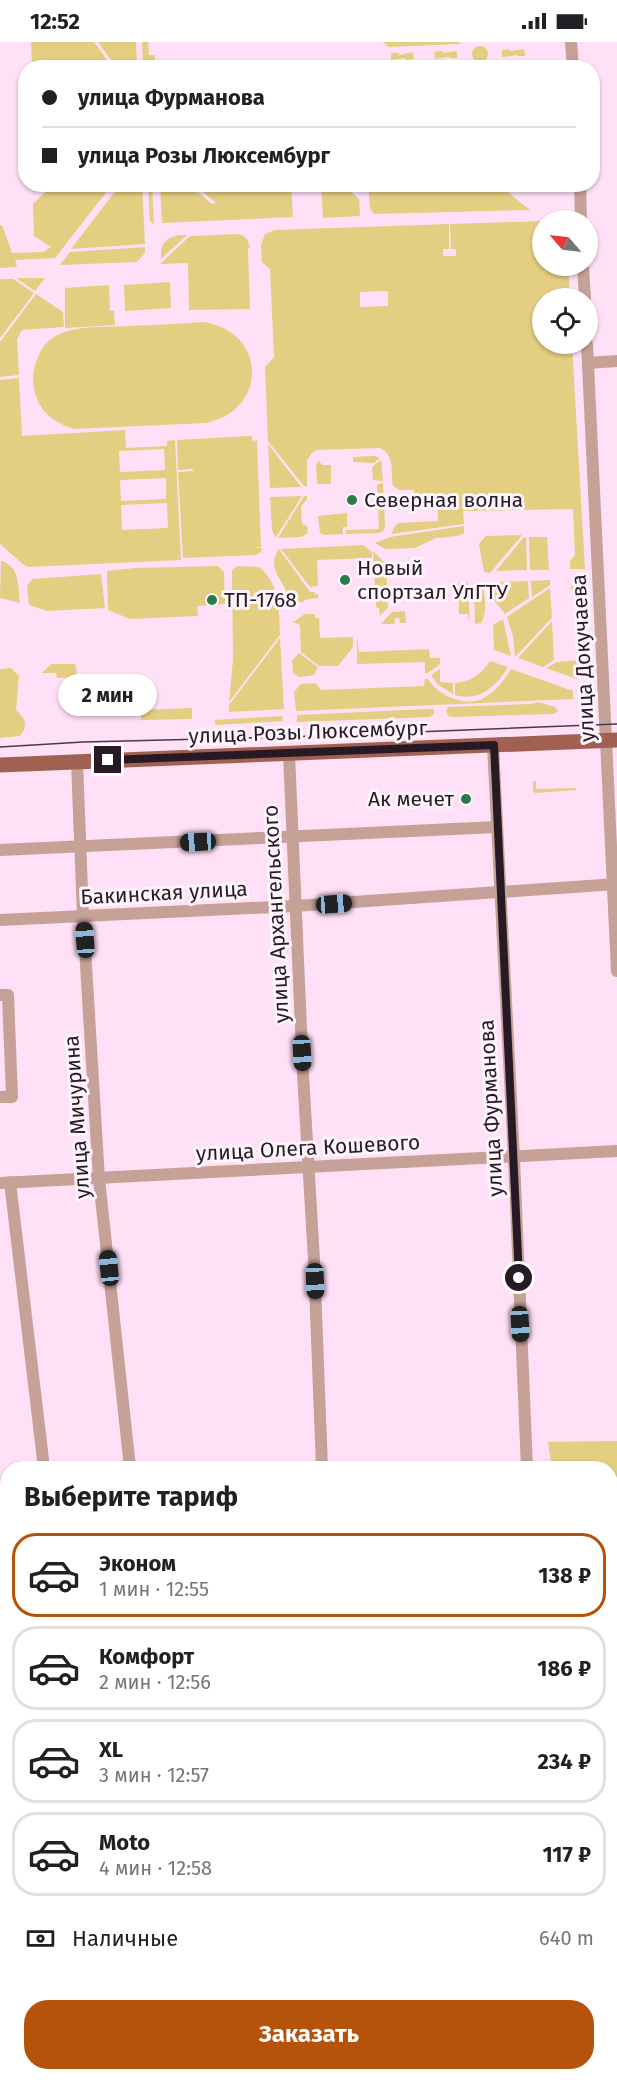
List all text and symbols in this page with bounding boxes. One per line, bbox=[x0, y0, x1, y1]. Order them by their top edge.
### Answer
text: 12:52 bbox=[30, 8, 80, 35]
text: улица Фурманова bbox=[78, 84, 265, 111]
text: улица Розы Люксембург bbox=[78, 142, 330, 169]
north arrow bbox=[532, 210, 598, 276]
map controls bbox=[532, 210, 598, 354]
button: locate bbox=[532, 288, 598, 354]
place label: Северная волна bbox=[364, 487, 523, 513]
marker: Северная волна bbox=[345, 493, 359, 507]
place label: Новый спортзал УлГТУ bbox=[357, 555, 508, 605]
marker: Новый спортзал УлГТУ bbox=[338, 573, 352, 587]
street label: улица Докучаева bbox=[566, 573, 600, 743]
place label: ТП-1768 bbox=[224, 587, 297, 613]
marker: ТП-1768 bbox=[205, 593, 219, 607]
callout: 2 мин bbox=[58, 673, 158, 715]
text: 2 мин bbox=[81, 683, 134, 707]
street label: улица Розы Люксембург bbox=[188, 715, 428, 749]
route end bbox=[94, 746, 121, 773]
place label: Ак мечет bbox=[368, 786, 455, 812]
marker: Ак мечет bbox=[459, 792, 473, 806]
street label: улица Архангельского bbox=[257, 804, 295, 1024]
car bbox=[180, 832, 216, 852]
street label: Бакинская улица bbox=[80, 876, 248, 910]
car bbox=[315, 894, 353, 914]
car bbox=[75, 921, 95, 959]
street label: улица Фурманова bbox=[473, 1019, 509, 1197]
street label: улица Мичурина bbox=[58, 1034, 96, 1200]
car bbox=[292, 1035, 312, 1071]
street label: улица Олега Кошевого bbox=[195, 1129, 421, 1167]
car bbox=[98, 1249, 120, 1287]
car bbox=[305, 1263, 325, 1299]
route start bbox=[505, 1264, 532, 1291]
car bbox=[510, 1306, 530, 1342]
text: Выберите тариф bbox=[24, 1481, 238, 1513]
icon: car bbox=[27, 1548, 81, 1602]
text: Эконом bbox=[99, 1550, 176, 1577]
text: 138 ₽ bbox=[538, 1562, 591, 1589]
text: 1 мин · 12:55 bbox=[99, 1577, 209, 1601]
icon: car bbox=[27, 1641, 81, 1695]
text: Комфорт bbox=[99, 1643, 194, 1670]
text: 186 ₽ bbox=[537, 1655, 591, 1682]
text: 2 мин · 12:56 bbox=[99, 1670, 211, 1694]
icon: car bbox=[27, 1734, 81, 1788]
text: XL bbox=[99, 1736, 123, 1763]
text: 234 ₽ bbox=[538, 1748, 591, 1775]
text: 3 мин · 12:57 bbox=[99, 1763, 209, 1787]
icon: car bbox=[27, 1827, 81, 1881]
text: Moto bbox=[99, 1829, 150, 1856]
text: 117 ₽ bbox=[542, 1841, 591, 1868]
text: 4 мин · 12:58 bbox=[99, 1856, 212, 1880]
icon: cash bbox=[24, 1922, 57, 1955]
text: Наличные bbox=[72, 1925, 178, 1952]
text: 640 m bbox=[539, 1926, 594, 1950]
button: Заказать bbox=[24, 2000, 594, 2069]

